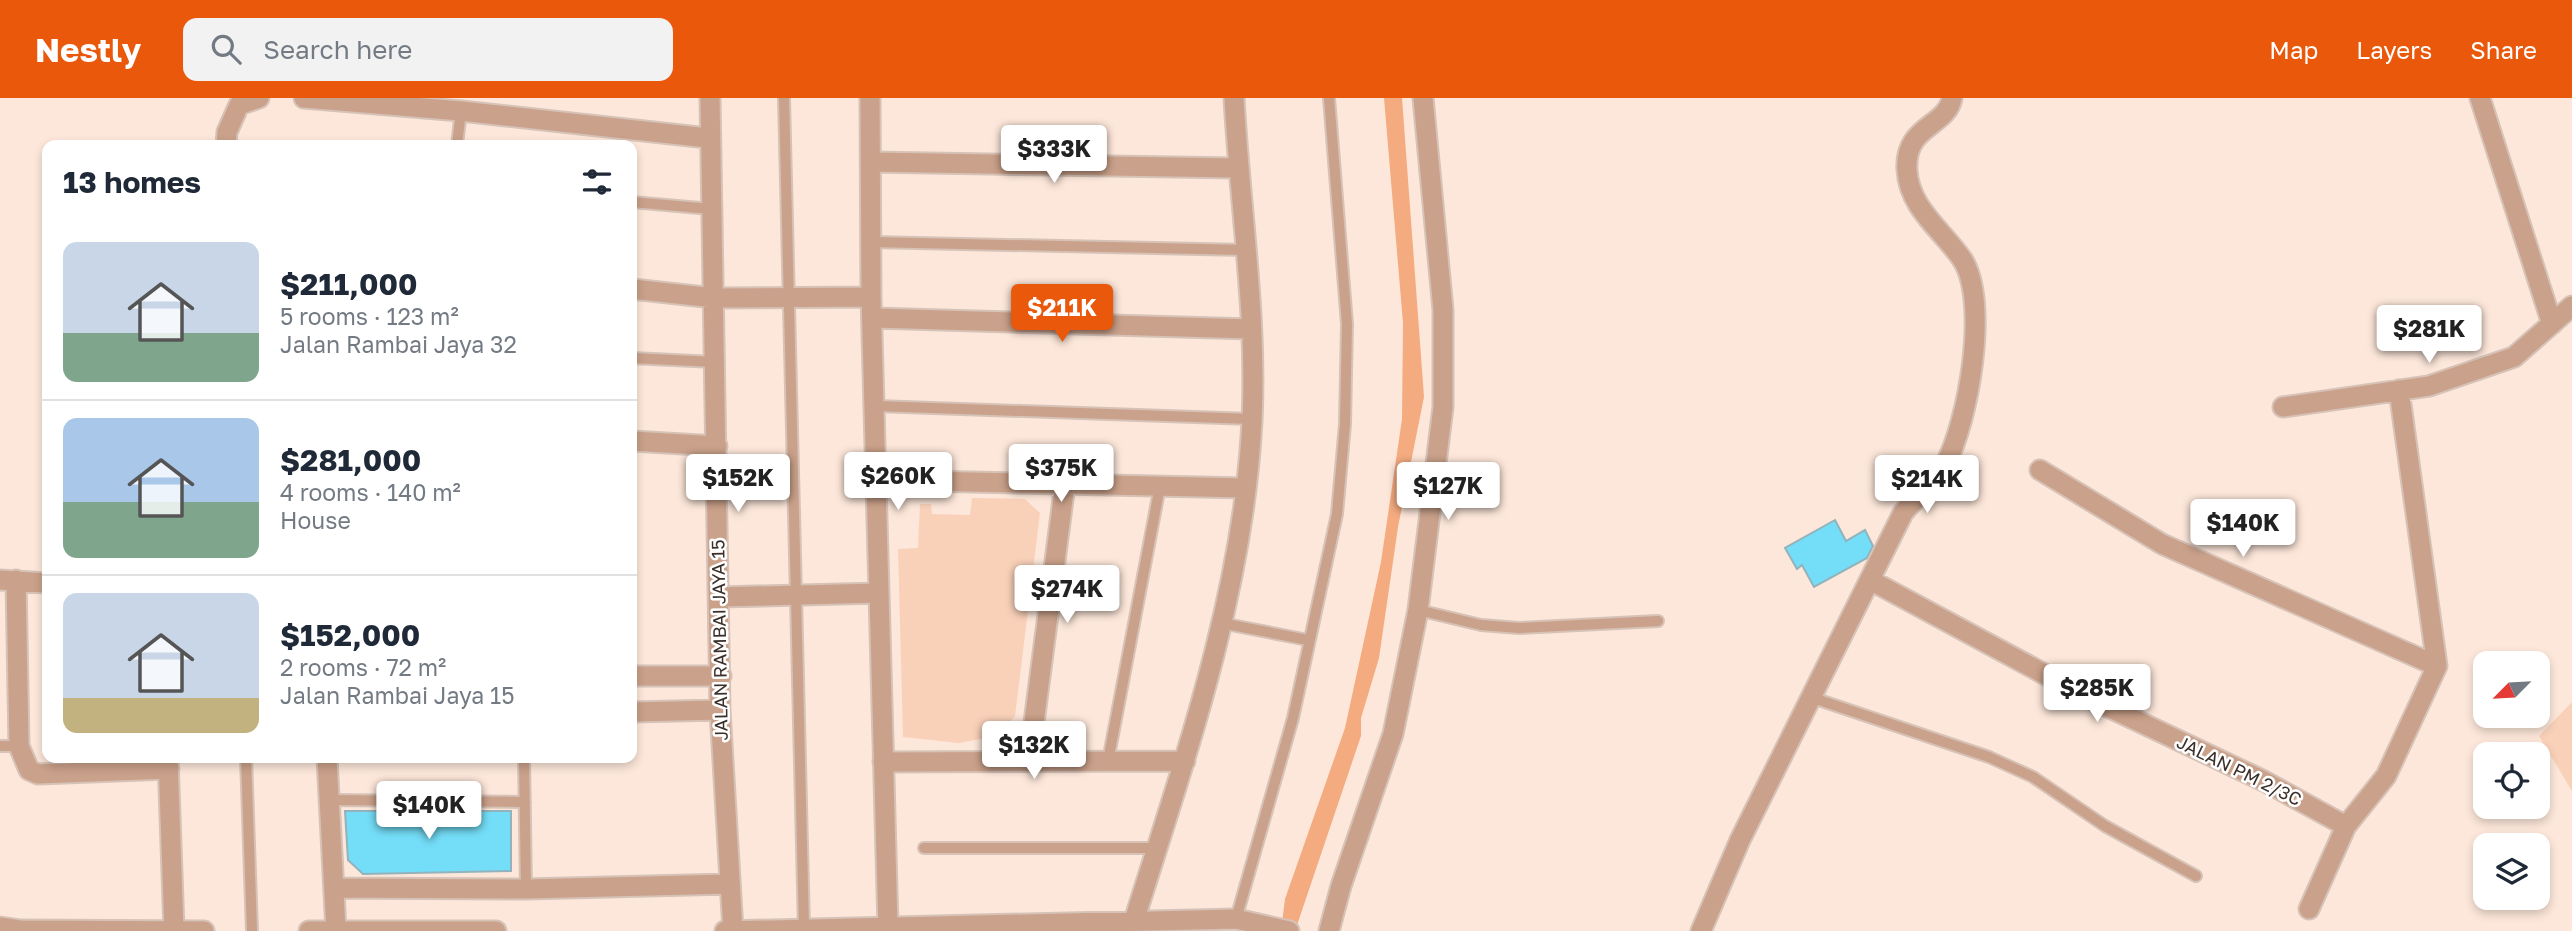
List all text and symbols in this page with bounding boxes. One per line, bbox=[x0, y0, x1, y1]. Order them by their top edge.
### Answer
search box bbox=[183, 18, 673, 81]
text: Nestly bbox=[35, 30, 141, 69]
icon: search bbox=[207, 30, 245, 68]
text: Search here bbox=[263, 34, 412, 65]
text: Map bbox=[2269, 35, 2318, 64]
text: Layers bbox=[2356, 35, 2432, 64]
text: Share bbox=[2470, 35, 2537, 64]
pin: $333K bbox=[1005, 126, 1103, 185]
text: $333K bbox=[1017, 134, 1091, 162]
icon: filters bbox=[578, 163, 616, 201]
text: 13 homes bbox=[63, 164, 201, 200]
text: $211,000 bbox=[280, 266, 417, 302]
icon: home bbox=[119, 270, 203, 354]
pin: $211K bbox=[1013, 285, 1111, 344]
text: $211K bbox=[1027, 293, 1097, 321]
text: 5 rooms · 123 m² bbox=[280, 302, 459, 330]
pin: $281K bbox=[2380, 306, 2478, 365]
text: $281K bbox=[2393, 314, 2465, 342]
text: Jalan Rambai Jaya 32 bbox=[280, 330, 517, 358]
text: $281,000 bbox=[280, 442, 421, 478]
pin: $375K bbox=[1012, 444, 1110, 504]
icon: home bbox=[119, 446, 203, 530]
pin: $260K bbox=[849, 452, 947, 512]
text: $375K bbox=[1025, 453, 1097, 481]
pin: $152K bbox=[689, 454, 787, 514]
pin: $214K bbox=[1878, 456, 1976, 515]
text: $260K bbox=[860, 461, 936, 489]
pin: $127K bbox=[1399, 462, 1497, 522]
text: $152K bbox=[702, 463, 774, 491]
text: $214K bbox=[1891, 464, 1963, 492]
text: $127K bbox=[1413, 471, 1483, 499]
text: 4 rooms · 140 m² bbox=[280, 478, 461, 506]
pin: $140K bbox=[2194, 500, 2292, 559]
text: House bbox=[280, 506, 351, 534]
text: $140K bbox=[2206, 508, 2280, 536]
street label: JALAN RAMBAI JAYA 15 bbox=[706, 539, 732, 741]
pin: $274K bbox=[1018, 566, 1116, 625]
text: $274K bbox=[1030, 574, 1104, 602]
text: $152,000 bbox=[280, 617, 420, 653]
icon: home bbox=[119, 621, 203, 705]
north arrow bbox=[2473, 651, 2550, 728]
map controls bbox=[2473, 651, 2550, 910]
text: 2 rooms · 72 m² bbox=[280, 653, 446, 681]
pin: $285K bbox=[2048, 664, 2146, 724]
text: $285K bbox=[2060, 673, 2134, 701]
text: Jalan Rambai Jaya 15 bbox=[280, 681, 515, 709]
pin: $132K bbox=[985, 722, 1083, 781]
text: $132K bbox=[998, 730, 1070, 758]
street label: JALAN PM 2/3C bbox=[2173, 730, 2305, 810]
button: locate bbox=[2473, 742, 2550, 819]
pin: $140K bbox=[380, 782, 478, 841]
text: $140K bbox=[392, 790, 466, 818]
button: layers bbox=[2473, 833, 2550, 910]

